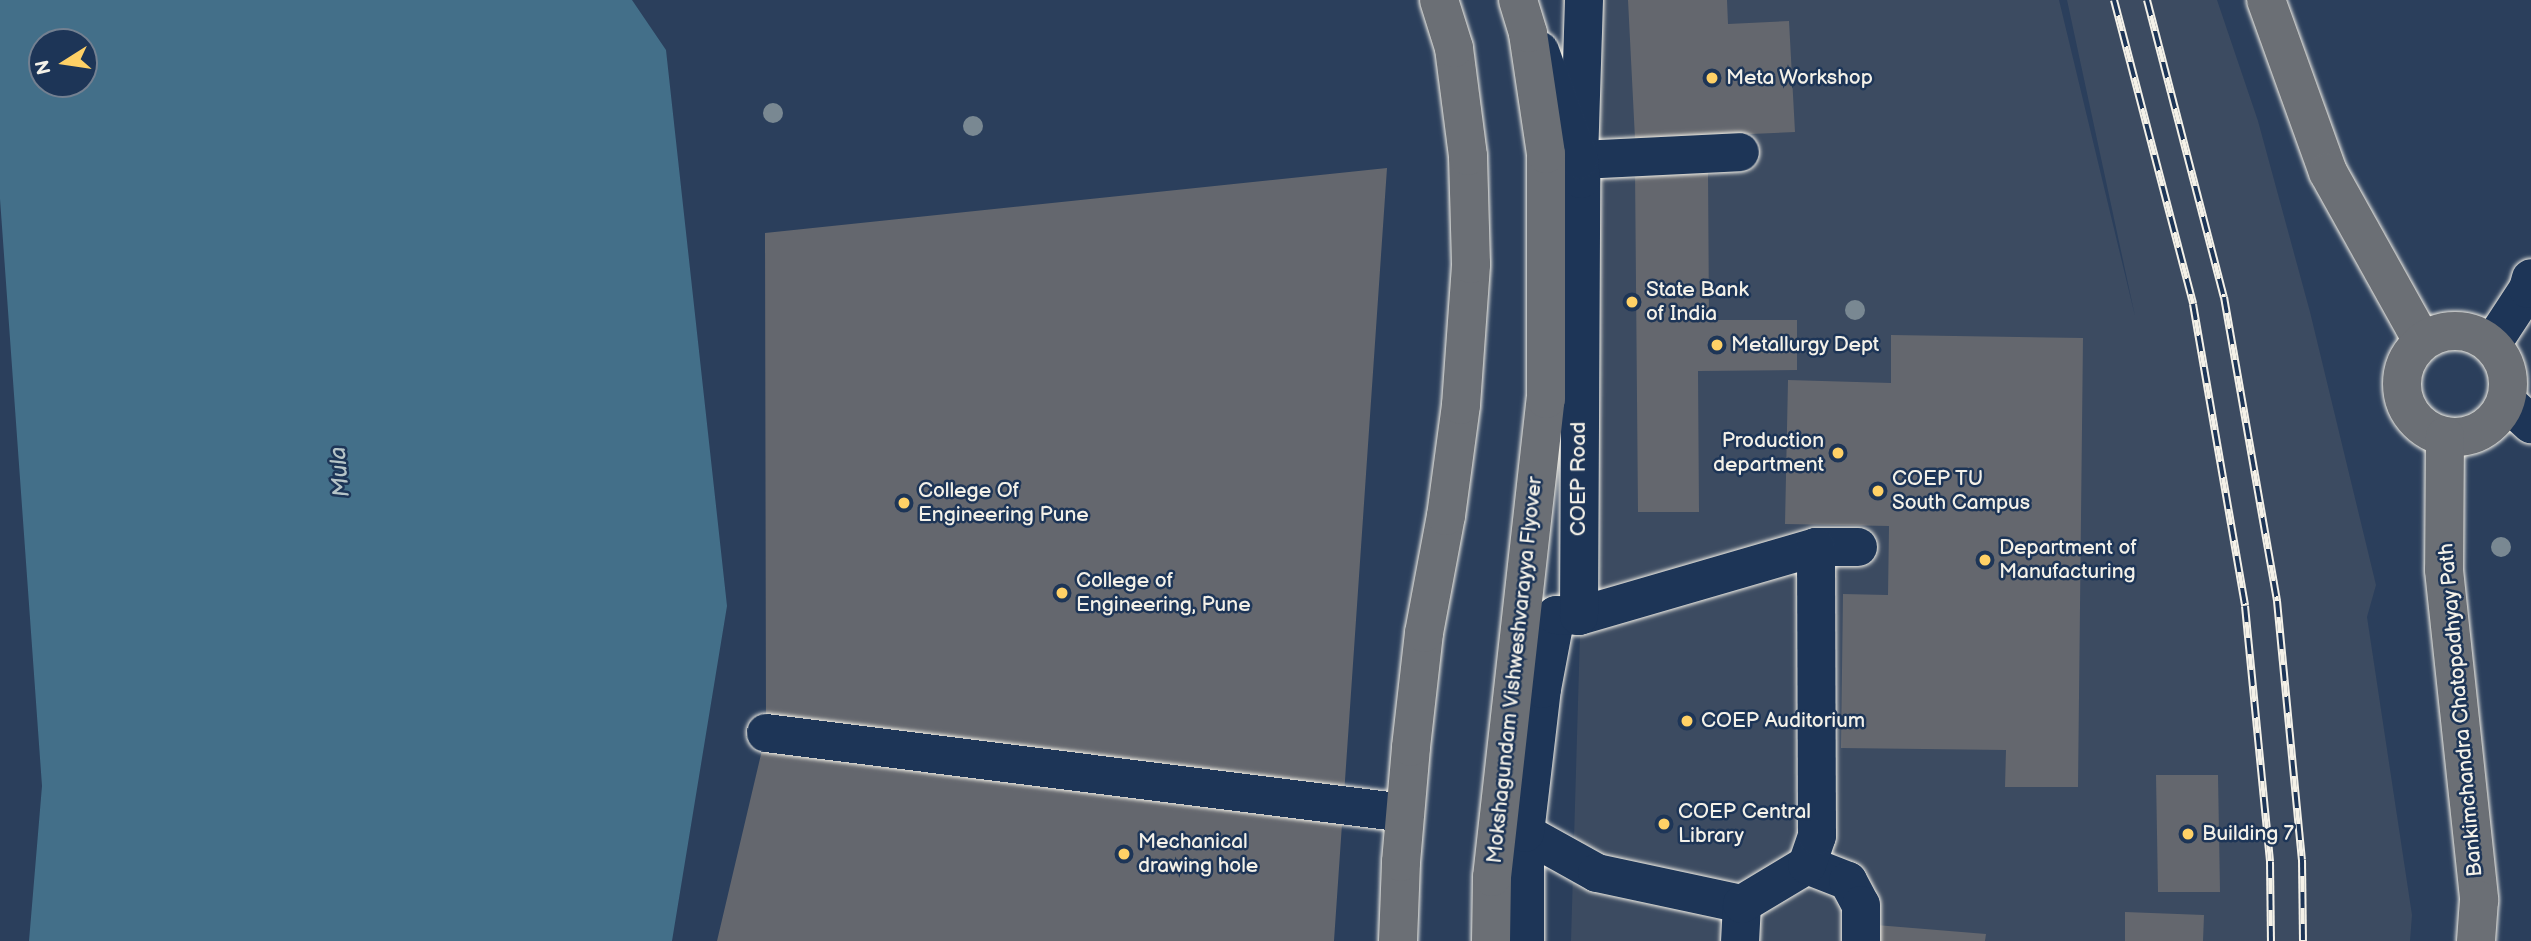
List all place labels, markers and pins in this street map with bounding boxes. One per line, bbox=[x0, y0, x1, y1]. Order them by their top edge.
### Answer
place label: Meta Workshop bbox=[1726, 65, 1874, 91]
marker: Meta Workshop bbox=[1704, 70, 1720, 86]
place label: State Bank of India bbox=[1646, 277, 1749, 327]
marker: State Bank of India bbox=[1624, 294, 1640, 310]
place label: Metallurgy Dept bbox=[1731, 332, 1881, 358]
marker: Metallurgy Dept bbox=[1709, 337, 1725, 353]
place label: Production department bbox=[1713, 428, 1824, 478]
marker: Production department bbox=[1830, 445, 1846, 461]
place label: COEP TU South Campus bbox=[1892, 466, 2030, 516]
place label: College Of Engineering Pune bbox=[918, 478, 1089, 528]
marker: COEP TU South Campus bbox=[1870, 483, 1886, 499]
marker: College Of Engineering Pune bbox=[896, 495, 912, 511]
place label: Department of Manufacturing bbox=[1999, 535, 2137, 585]
marker: Department of Manufacturing bbox=[1977, 552, 1993, 568]
place label: College of Engineering, Pune bbox=[1076, 568, 1251, 618]
marker: College of Engineering, Pune bbox=[1054, 585, 1070, 601]
place label: COEP Auditorium bbox=[1701, 708, 1865, 734]
marker: COEP Auditorium bbox=[1679, 713, 1695, 729]
place label: COEP Central Library bbox=[1678, 799, 1811, 849]
marker: COEP Central Library bbox=[1656, 816, 1672, 832]
place label: Building 7 bbox=[2202, 821, 2294, 847]
marker: Building 7 bbox=[2180, 826, 2196, 842]
place label: Mechanical drawing hole bbox=[1138, 829, 1258, 879]
marker: Mechanical drawing hole bbox=[1116, 846, 1132, 862]

